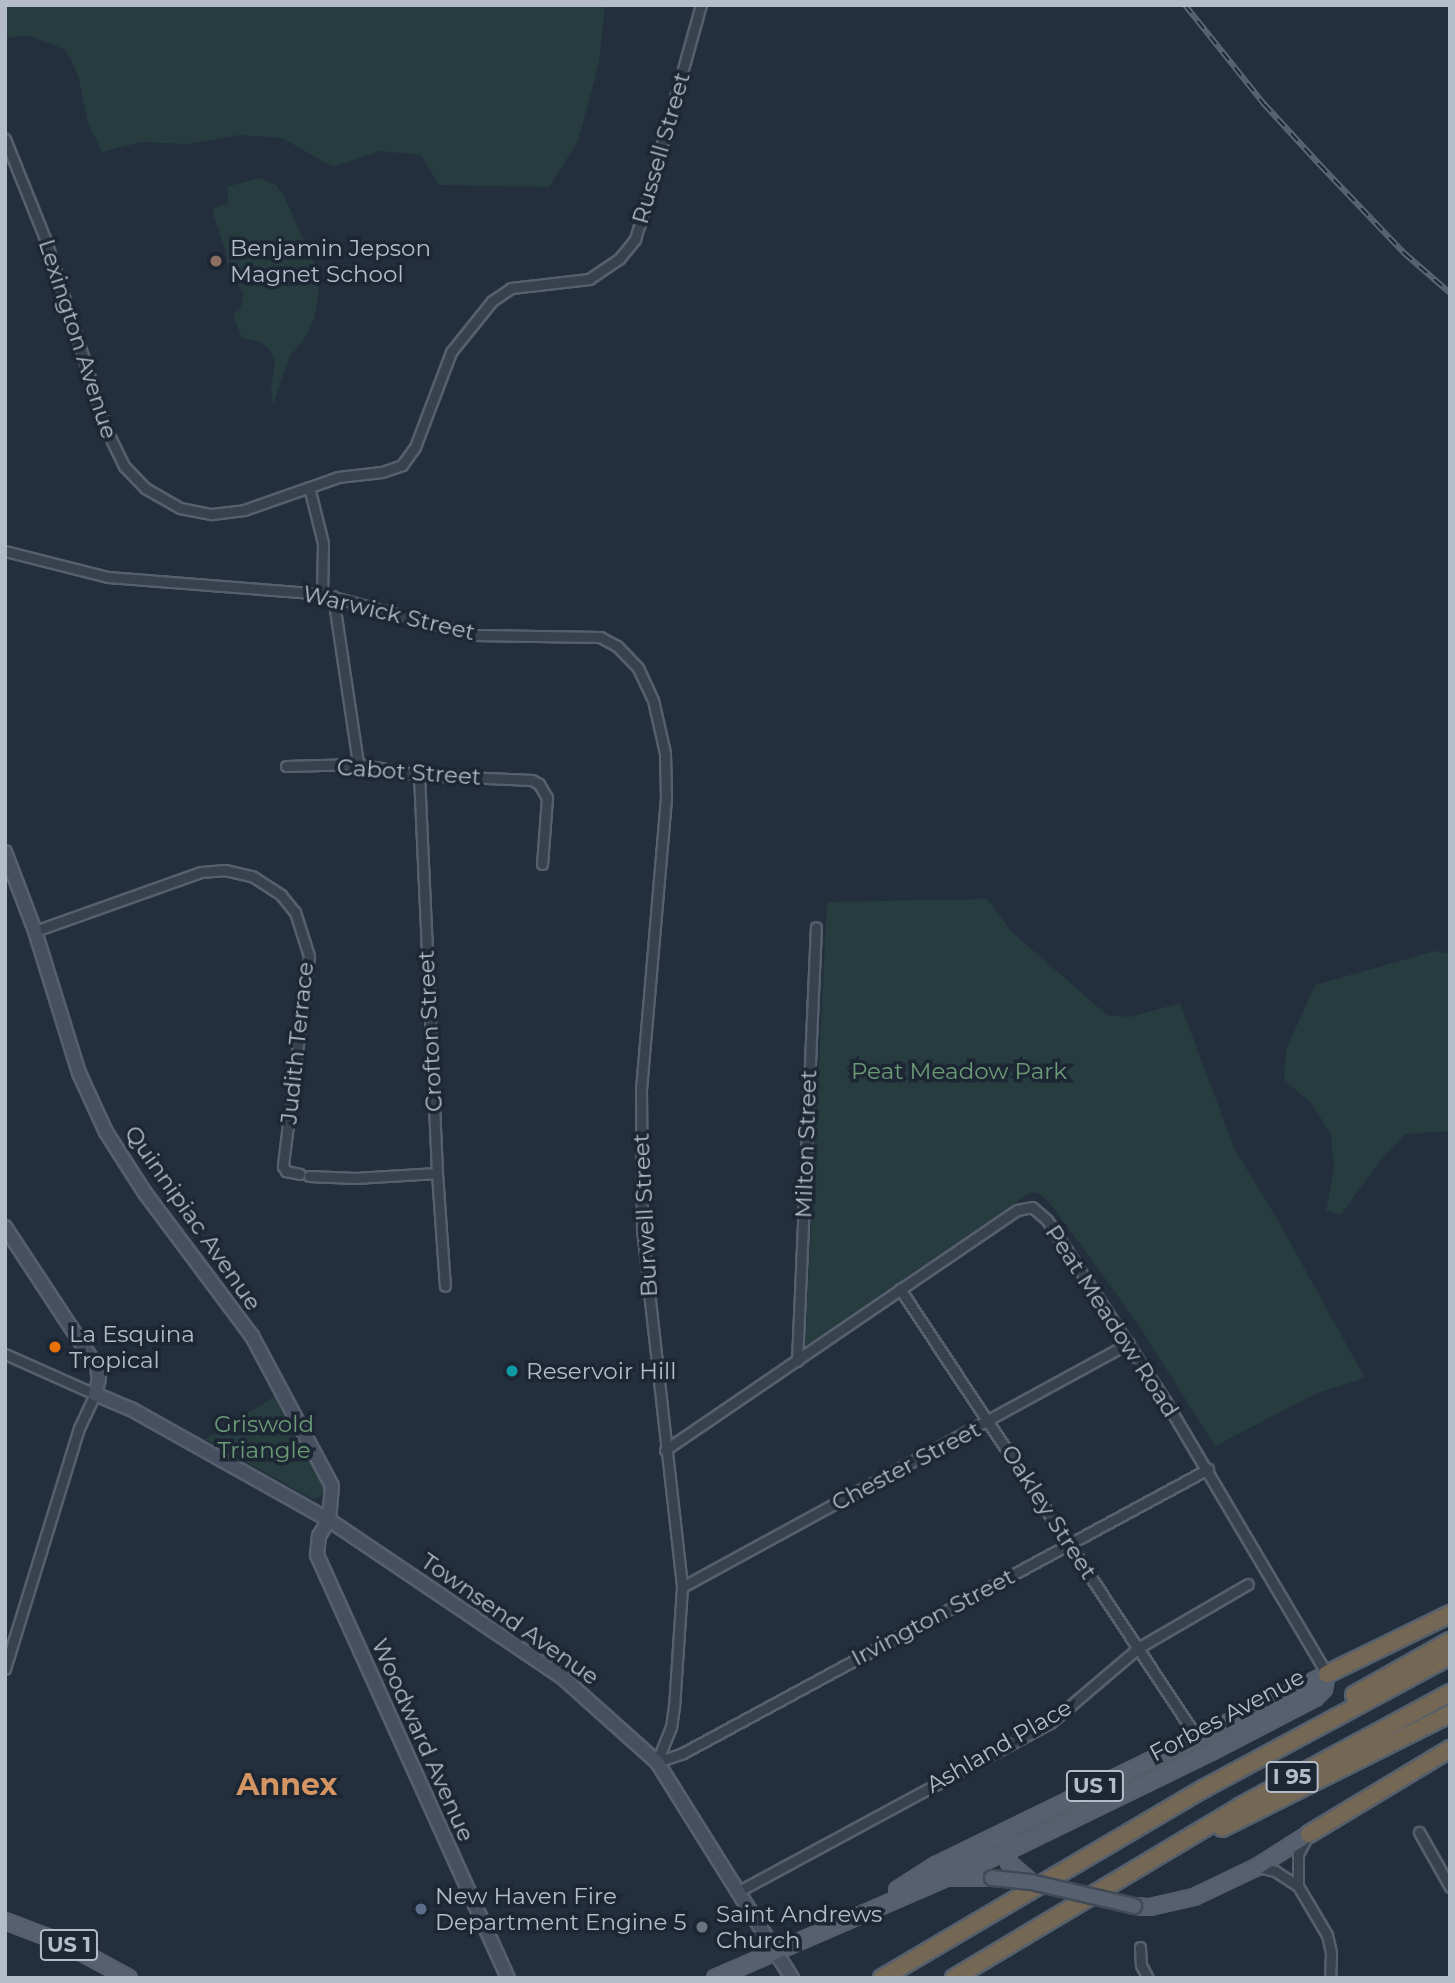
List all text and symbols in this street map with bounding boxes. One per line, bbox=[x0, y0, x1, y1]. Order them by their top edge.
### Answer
street label: Russell Street bbox=[626, 69, 696, 227]
place label: Benjamin Jepson Magnet School bbox=[230, 234, 431, 288]
street label: Lexington Avenue bbox=[33, 236, 123, 442]
marker: Benjamin Jepson Magnet School bbox=[208, 253, 224, 269]
street label: Warwick Street bbox=[300, 580, 478, 646]
street label: Cabot Street bbox=[336, 753, 482, 791]
street label: Crofton Street bbox=[412, 949, 448, 1113]
street label: Judith Terrace bbox=[275, 961, 319, 1125]
park label: Peat Meadow Park bbox=[851, 1057, 1067, 1085]
street label: Milton Street bbox=[790, 1069, 822, 1219]
street label: Quinnipiac Avenue bbox=[119, 1120, 267, 1316]
street label: Burwell Street bbox=[627, 1132, 663, 1298]
street label: Peat Meadow Road bbox=[1039, 1220, 1185, 1422]
place label: La Esquina Tropical bbox=[69, 1320, 195, 1374]
marker: La Esquina Tropical bbox=[47, 1339, 63, 1355]
place label: Reservoir Hill bbox=[526, 1357, 676, 1385]
marker: Reservoir Hill bbox=[504, 1363, 520, 1379]
park label: Griswold Triangle bbox=[214, 1410, 314, 1464]
street label: Chester Street bbox=[827, 1415, 985, 1517]
street label: Oakley Street bbox=[995, 1440, 1103, 1584]
street label: Townsend Avenue bbox=[416, 1547, 604, 1691]
street label: Irvington Street bbox=[847, 1562, 1019, 1672]
street label: Woodward Avenue bbox=[366, 1634, 480, 1846]
street label: Forbes Avenue bbox=[1145, 1663, 1309, 1767]
street label: Ashland Place bbox=[922, 1693, 1076, 1799]
road number: I 95 bbox=[1264, 1760, 1320, 1795]
district label: Annex bbox=[237, 1767, 337, 1803]
road number: US 1 bbox=[1065, 1768, 1125, 1803]
place label: New Haven Fire Department Engine 5 bbox=[435, 1882, 686, 1936]
place label: Saint Andrews Church bbox=[716, 1900, 882, 1954]
marker: New Haven Fire Department Engine 5 bbox=[413, 1901, 429, 1917]
marker: Saint Andrews Church bbox=[694, 1919, 710, 1935]
road number: US 1 bbox=[39, 1927, 99, 1962]

